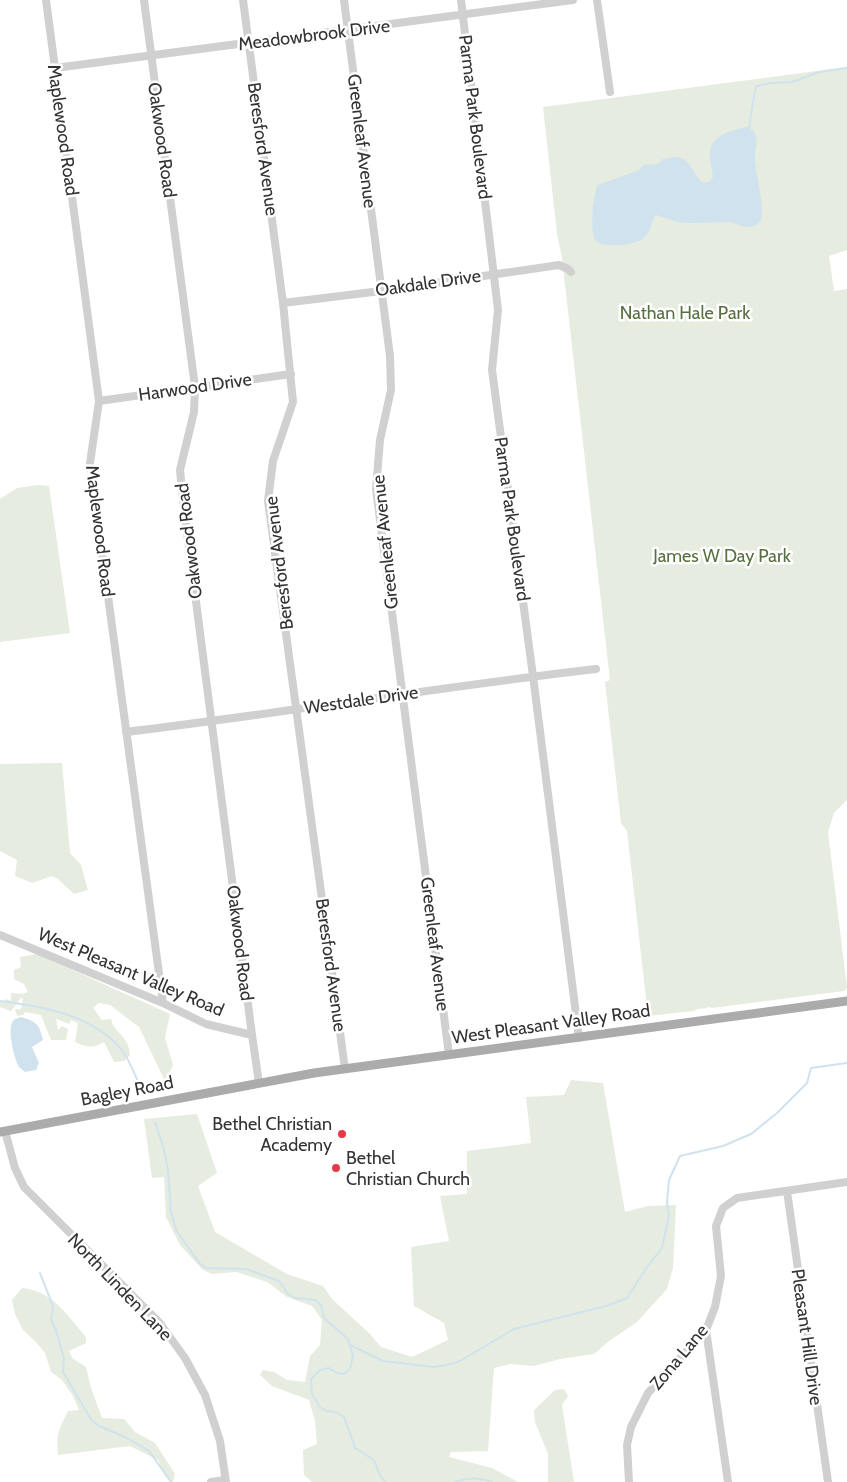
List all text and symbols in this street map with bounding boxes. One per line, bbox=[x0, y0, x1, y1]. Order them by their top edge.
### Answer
street label: Meadowbrook Drive bbox=[237, 15, 391, 55]
street label: Parma Park Boulevard bbox=[454, 33, 496, 201]
street label: Maplewood Road bbox=[43, 63, 83, 197]
street label: Greenleaf Avenue bbox=[343, 73, 381, 209]
street label: Oakwood Road bbox=[143, 81, 181, 199]
street label: Beresford Avenue bbox=[243, 81, 283, 217]
street label: Oakdale Drive bbox=[374, 265, 482, 301]
park label: Nathan Hale Park bbox=[620, 302, 751, 324]
street label: Harwood Drive bbox=[137, 368, 253, 406]
street label: Parma Park Boulevard bbox=[490, 435, 534, 603]
street label: Maplewood Road bbox=[81, 464, 119, 598]
street label: Greenleaf Avenue bbox=[367, 474, 403, 610]
street label: Oakwood Road bbox=[171, 482, 207, 600]
street label: Beresford Avenue bbox=[260, 495, 298, 631]
park label: James W Day Park bbox=[652, 545, 792, 567]
street label: Westdale Drive bbox=[302, 681, 420, 719]
street label: Greenleaf Avenue bbox=[416, 876, 454, 1012]
street label: Oakwood Road bbox=[222, 884, 258, 1002]
street label: Beresford Avenue bbox=[311, 897, 351, 1033]
street label: West Pleasant Valley Road bbox=[35, 923, 227, 1021]
street label: West Pleasant Valley Road bbox=[450, 999, 652, 1049]
street label: Bagley Road bbox=[79, 1071, 175, 1111]
place label: Bethel Christian Academy bbox=[212, 1113, 332, 1156]
marker: Bethel Christian Academy bbox=[336, 1128, 348, 1140]
place label: Bethel Christian Church bbox=[346, 1147, 470, 1190]
marker: Bethel Christian Church bbox=[330, 1162, 342, 1174]
street label: North Linden Lane bbox=[63, 1229, 177, 1345]
street label: Pleasant Hill Drive bbox=[787, 1267, 827, 1407]
street label: Zona Lane bbox=[645, 1320, 713, 1394]

